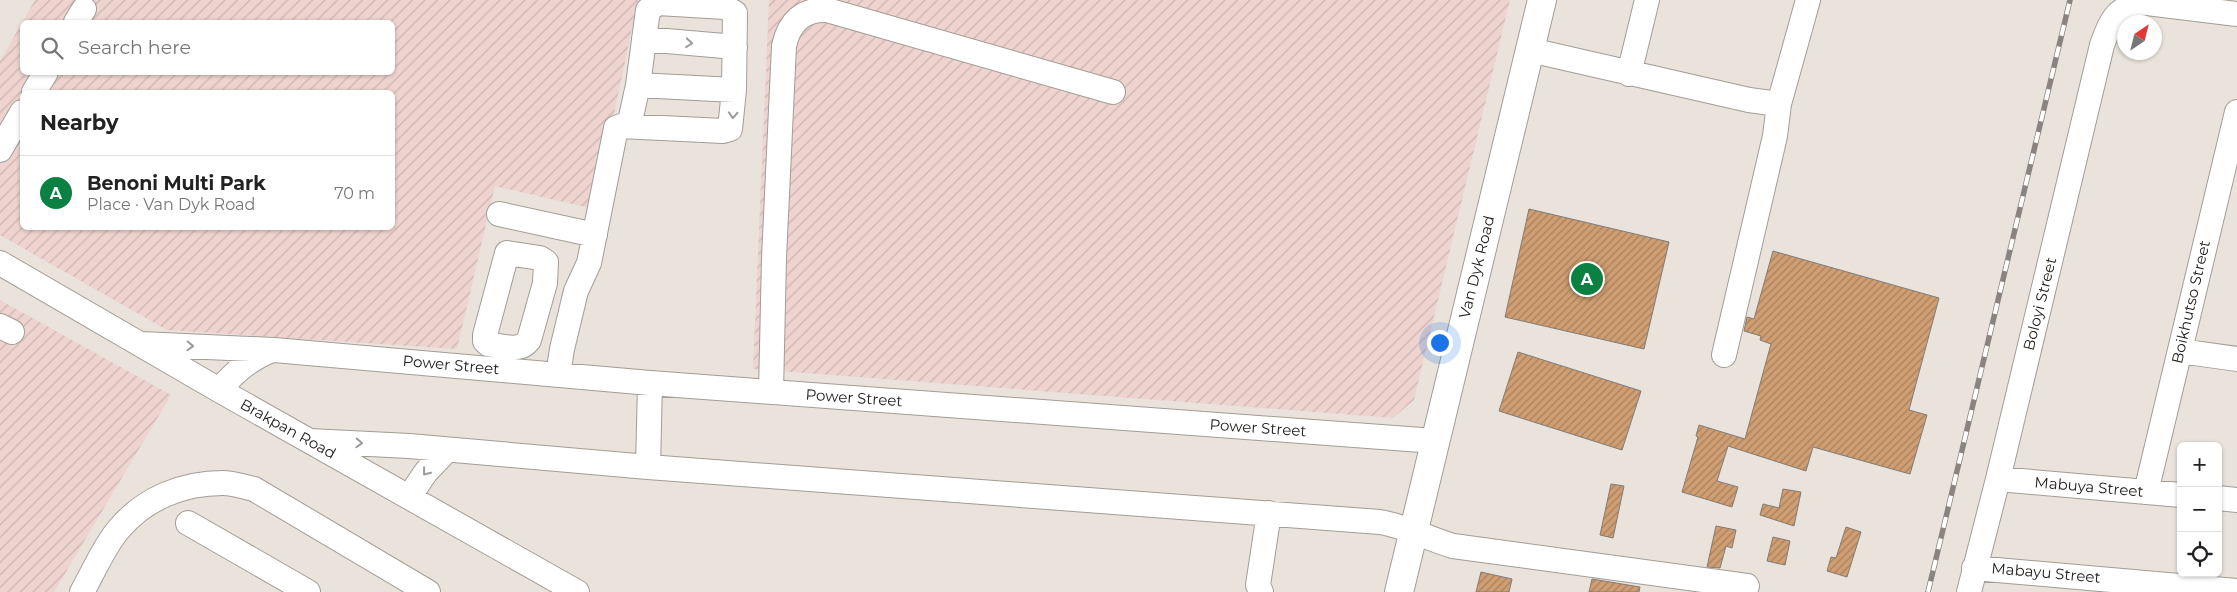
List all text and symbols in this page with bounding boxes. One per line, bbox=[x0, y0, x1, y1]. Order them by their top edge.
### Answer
north arrow bbox=[2117, 15, 2162, 60]
search box bbox=[20, 20, 395, 75]
icon: search bbox=[38, 34, 66, 62]
text: Search here bbox=[78, 36, 191, 59]
one-way arrow bbox=[686, 37, 694, 48]
text: Nearby bbox=[40, 110, 119, 135]
one-way arrow bbox=[727, 111, 738, 119]
text: Benoni Multi Park bbox=[87, 172, 266, 195]
text: A bbox=[50, 184, 62, 203]
text: 70 m bbox=[334, 184, 375, 203]
text: Place · Van Dyk Road bbox=[87, 195, 255, 214]
street label: Van Dyk Road bbox=[1455, 214, 1498, 320]
street label: Boikhutso Street bbox=[2167, 238, 2214, 365]
street label: Boloyi Street bbox=[2019, 255, 2060, 352]
pin: A bbox=[1571, 260, 1603, 298]
your location bbox=[1427, 330, 1453, 356]
one-way arrow bbox=[186, 341, 194, 351]
street label: Power Street bbox=[402, 351, 500, 378]
street label: Power Street bbox=[805, 385, 903, 410]
street label: Brakpan Road bbox=[237, 394, 340, 463]
street label: Power Street bbox=[1209, 415, 1307, 440]
one-way arrow bbox=[355, 438, 363, 448]
map controls bbox=[2177, 442, 2222, 577]
button: + bbox=[2177, 442, 2222, 487]
one-way arrow bbox=[423, 466, 431, 475]
street label: Mabuya Street bbox=[2034, 472, 2144, 501]
button: − bbox=[2177, 487, 2222, 532]
button: locate bbox=[2177, 532, 2222, 577]
street label: Mabayu Street bbox=[1991, 558, 2101, 587]

